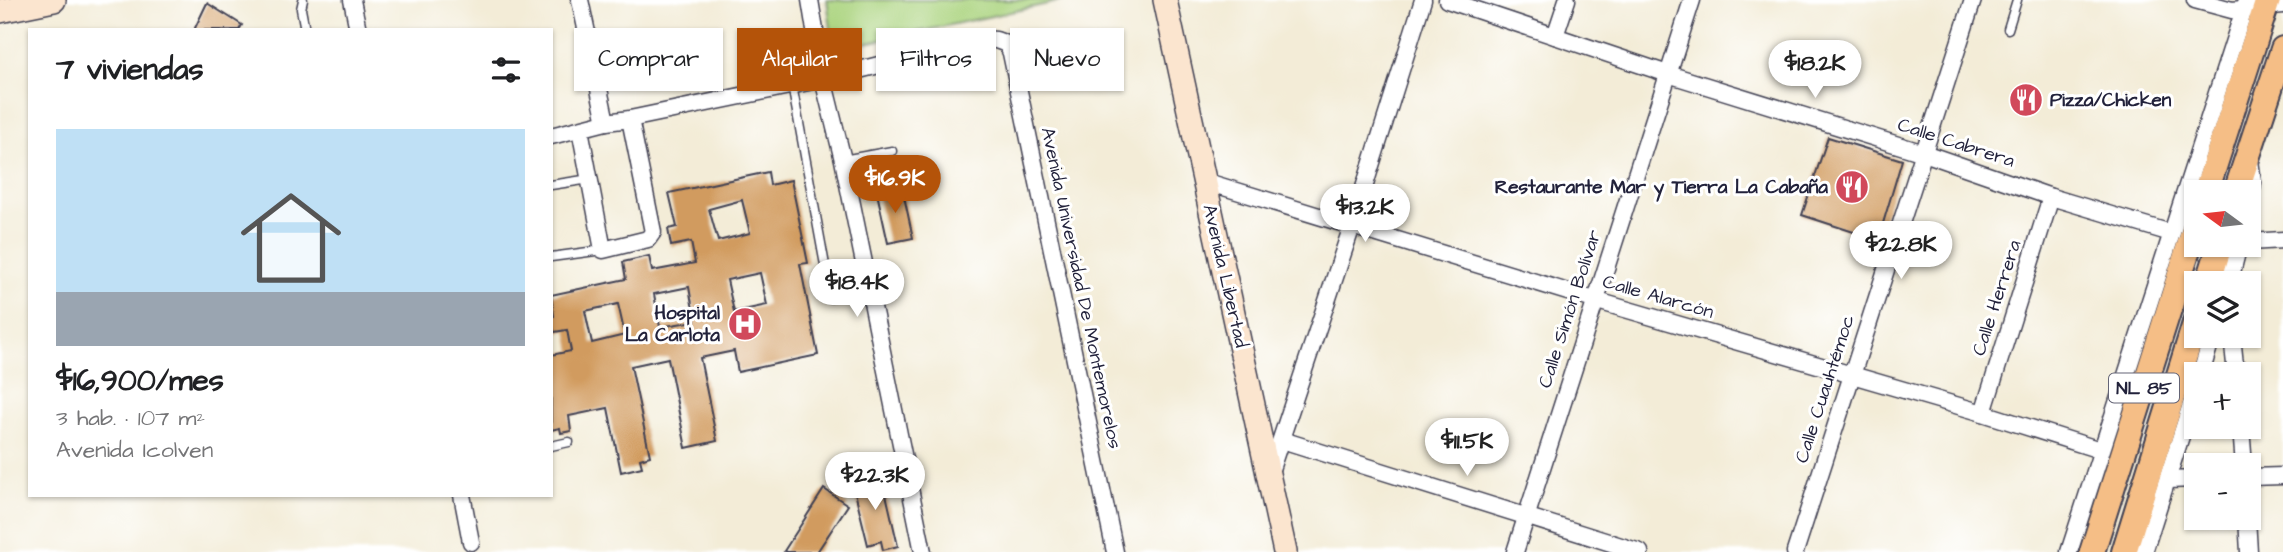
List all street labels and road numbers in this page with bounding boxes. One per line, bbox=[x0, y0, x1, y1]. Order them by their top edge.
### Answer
street label: Calle Cabrera bbox=[1894, 111, 2018, 175]
street label: Avenida Universidad De Montemorelos bbox=[1034, 125, 1128, 451]
street label: Avenida Libertad bbox=[1195, 202, 1255, 351]
street label: Calle Simón Bolívar bbox=[1532, 226, 1608, 392]
street label: Calle Herrera bbox=[1966, 236, 2029, 359]
street label: Calle Alarcón bbox=[1599, 268, 1717, 326]
street label: Calle Cuauhtémoc bbox=[1788, 311, 1862, 467]
road number: NL 85 bbox=[2109, 374, 2179, 402]

